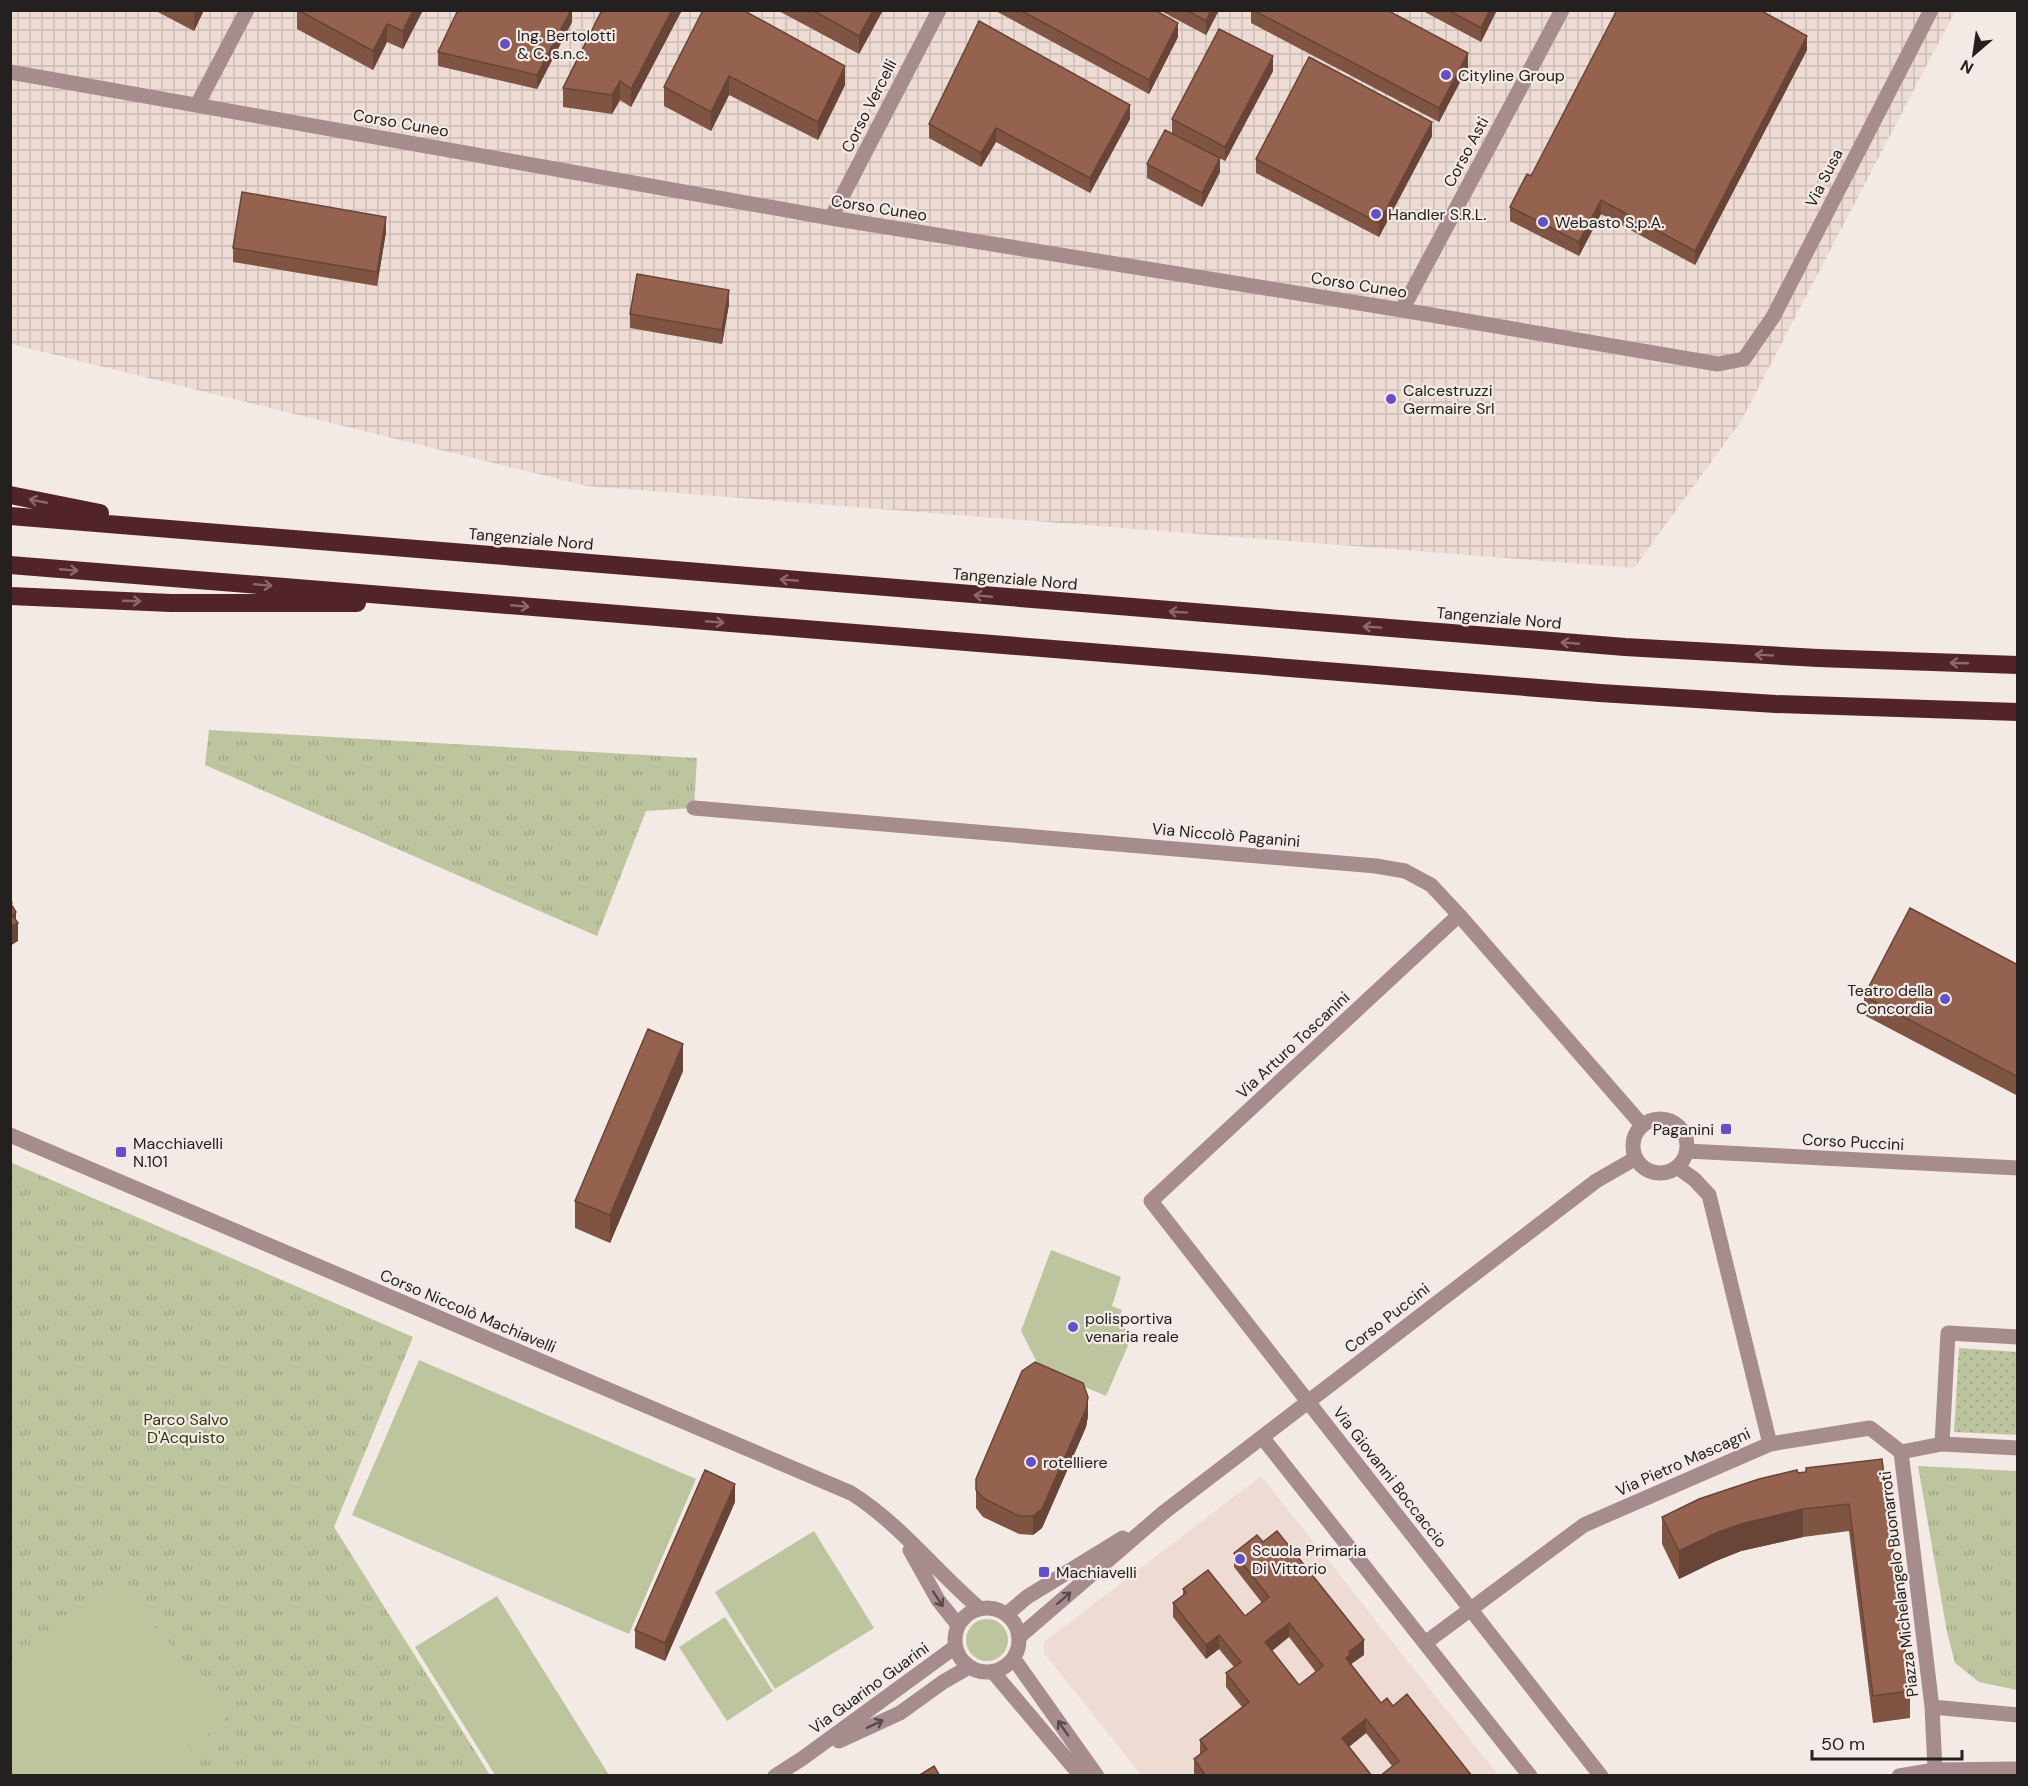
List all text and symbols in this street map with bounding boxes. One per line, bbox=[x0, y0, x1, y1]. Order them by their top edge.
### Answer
north arrow bbox=[1944, 24, 2004, 84]
place label: Ing. Bertolotti & C. s.n.c. bbox=[517, 25, 616, 64]
marker: Ing. Bertolotti & C. s.n.c. bbox=[498, 37, 512, 51]
text: N bbox=[1957, 55, 1977, 79]
street label: Corso Vercelli bbox=[836, 56, 902, 156]
place label: Cityline Group bbox=[1458, 65, 1565, 86]
marker: Cityline Group bbox=[1439, 68, 1453, 82]
street label: Corso Cuneo bbox=[351, 104, 451, 142]
street label: Corso Asti bbox=[1439, 113, 1493, 191]
street label: Via Susa bbox=[1800, 145, 1848, 211]
street label: Corso Cuneo bbox=[829, 190, 929, 226]
place label: Handler S.R.L. bbox=[1388, 204, 1486, 225]
marker: Handler S.R.L. bbox=[1369, 207, 1383, 221]
place label: Webasto S.p.A. bbox=[1555, 212, 1664, 233]
marker: Webasto S.p.A. bbox=[1536, 215, 1550, 229]
street label: Corso Cuneo bbox=[1309, 267, 1409, 303]
place label: Calcestruzzi Germaire Srl bbox=[1403, 380, 1495, 419]
marker: Calcestruzzi Germaire Srl bbox=[1384, 392, 1398, 406]
one-way arrow bbox=[29, 495, 49, 506]
street label: Tangenziale Nord bbox=[468, 523, 594, 555]
street label: Tangenziale Nord bbox=[952, 563, 1078, 595]
one-way arrow bbox=[58, 565, 78, 576]
one-way arrow bbox=[779, 574, 799, 585]
one-way arrow bbox=[253, 580, 273, 591]
one-way arrow bbox=[974, 590, 994, 601]
one-way arrow bbox=[121, 596, 141, 607]
one-way arrow bbox=[510, 601, 530, 612]
street label: Tangenziale Nord bbox=[1436, 602, 1562, 634]
one-way arrow bbox=[1168, 606, 1188, 617]
one-way arrow bbox=[704, 617, 724, 628]
one-way arrow bbox=[1363, 621, 1382, 632]
one-way arrow bbox=[1560, 637, 1580, 648]
one-way arrow bbox=[1755, 649, 1775, 660]
one-way arrow bbox=[1950, 657, 1970, 669]
street label: Via Niccolò Paganini bbox=[1151, 818, 1301, 852]
place label: Teatro della Concordia bbox=[1847, 980, 1933, 1019]
street label: Via Arturo Toscanini bbox=[1232, 987, 1354, 1103]
marker: Teatro della Concordia bbox=[1938, 992, 1952, 1006]
place label: Paganini bbox=[1653, 1119, 1714, 1140]
marker: Paganini bbox=[1719, 1122, 1733, 1136]
street label: Corso Puccini bbox=[1801, 1129, 1905, 1155]
place label: Macchiavelli N.101 bbox=[133, 1133, 223, 1172]
marker: Macchiavelli N.101 bbox=[114, 1145, 128, 1159]
street label: Corso Niccolò Machiavelli bbox=[377, 1264, 559, 1358]
street label: Corso Puccini bbox=[1340, 1278, 1434, 1358]
place label: polisportiva venaria reale bbox=[1085, 1308, 1179, 1347]
marker: polisportiva venaria reale bbox=[1066, 1320, 1080, 1334]
street label: Via Giovanni Boccaccio bbox=[1328, 1402, 1452, 1552]
park label: Parco Salvo D'Acquisto bbox=[143, 1409, 229, 1448]
street label: Via Pietro Mascagni bbox=[1612, 1423, 1754, 1501]
place label: rotelliere bbox=[1043, 1452, 1108, 1473]
marker: rotelliere bbox=[1024, 1455, 1038, 1469]
street label: Piazza Michelangelo Buonarroti bbox=[1875, 1470, 1923, 1698]
place label: Scuola Primaria Di Vittorio bbox=[1252, 1540, 1366, 1579]
marker: Scuola Primaria Di Vittorio bbox=[1233, 1552, 1247, 1566]
place label: Machiavelli bbox=[1056, 1562, 1137, 1583]
marker: Machiavelli bbox=[1037, 1565, 1051, 1579]
one-way arrow bbox=[932, 1591, 945, 1608]
one-way arrow bbox=[1056, 1591, 1071, 1605]
street label: Via Guarino Guarini bbox=[805, 1637, 933, 1739]
one-way arrow bbox=[866, 1718, 884, 1730]
one-way arrow bbox=[1057, 1720, 1069, 1736]
scale bar bbox=[1812, 1723, 1962, 1761]
text: 50 m bbox=[1821, 1732, 1865, 1756]

